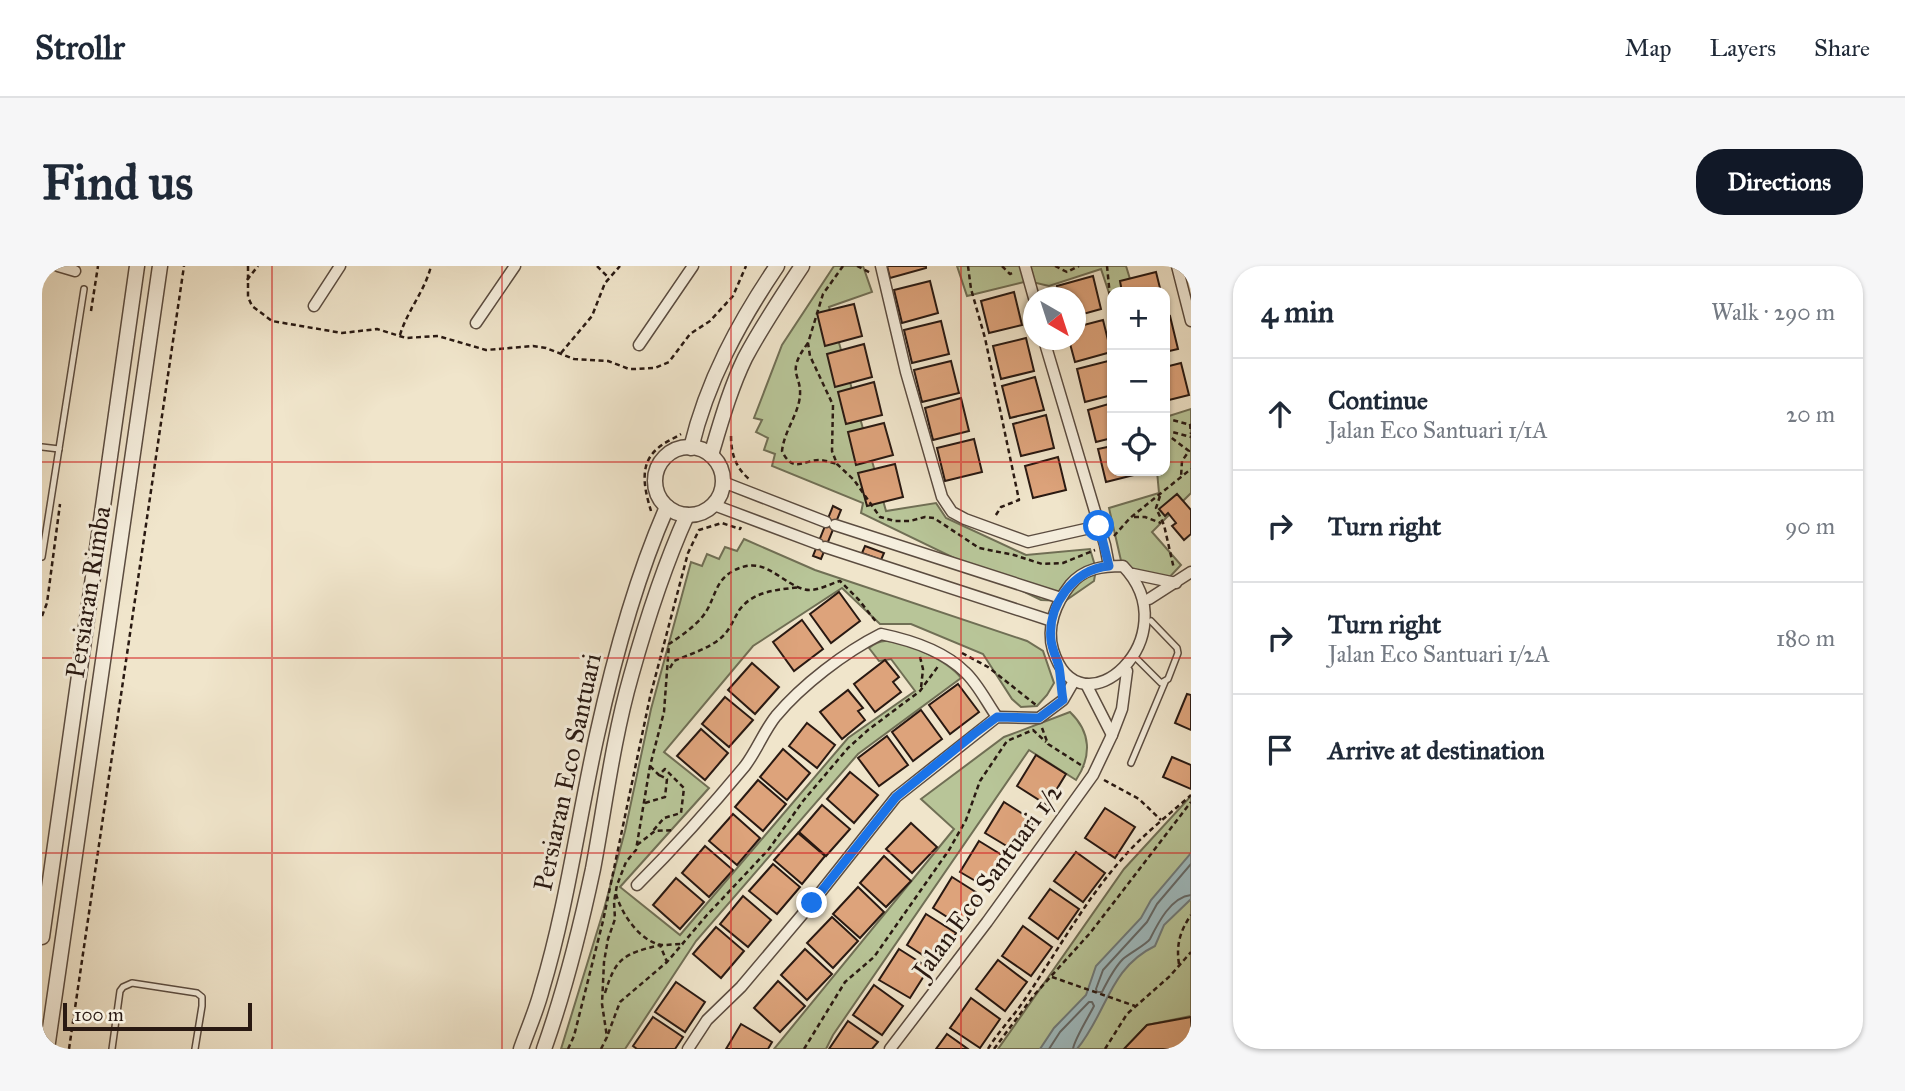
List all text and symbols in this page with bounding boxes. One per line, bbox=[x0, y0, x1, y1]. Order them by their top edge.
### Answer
text: Strollr bbox=[35, 28, 125, 68]
text: Map bbox=[1625, 33, 1672, 63]
text: Layers bbox=[1710, 33, 1776, 63]
text: Share bbox=[1814, 33, 1870, 63]
button: Directions bbox=[1696, 149, 1863, 215]
text: Find us bbox=[42, 153, 193, 212]
north arrow bbox=[1023, 287, 1086, 350]
map controls bbox=[1107, 287, 1170, 476]
button: + bbox=[1107, 287, 1170, 350]
text: 4 min bbox=[1261, 294, 1334, 330]
text: Walk · 290 m bbox=[1711, 298, 1835, 326]
button: − bbox=[1107, 350, 1170, 413]
text: Continue bbox=[1328, 384, 1428, 416]
icon: ahead bbox=[1261, 395, 1299, 433]
text: 20 m bbox=[1786, 400, 1835, 428]
button: locate bbox=[1107, 413, 1170, 476]
text: Jalan Eco Santuari 1/1A bbox=[1328, 416, 1548, 444]
street label: Persiaran Rimba bbox=[59, 504, 117, 680]
icon: right bbox=[1261, 507, 1299, 545]
route start bbox=[1083, 510, 1114, 541]
text: Turn right bbox=[1328, 510, 1441, 542]
text: 90 m bbox=[1785, 512, 1835, 540]
text: Turn right bbox=[1328, 608, 1441, 640]
icon: right bbox=[1261, 619, 1299, 657]
text: 180 m bbox=[1776, 624, 1835, 652]
text: Jalan Eco Santuari 1/2A bbox=[1328, 640, 1550, 668]
street label: Persiaran Eco Santuari bbox=[526, 650, 608, 894]
icon: arrive bbox=[1261, 731, 1299, 769]
text: Arrive at destination bbox=[1328, 734, 1545, 766]
street label: Jalan Eco Santuari 1/2 bbox=[904, 777, 1069, 987]
route end bbox=[796, 887, 827, 918]
scale bar bbox=[63, 1000, 252, 1032]
text: 100 m bbox=[74, 1003, 124, 1026]

